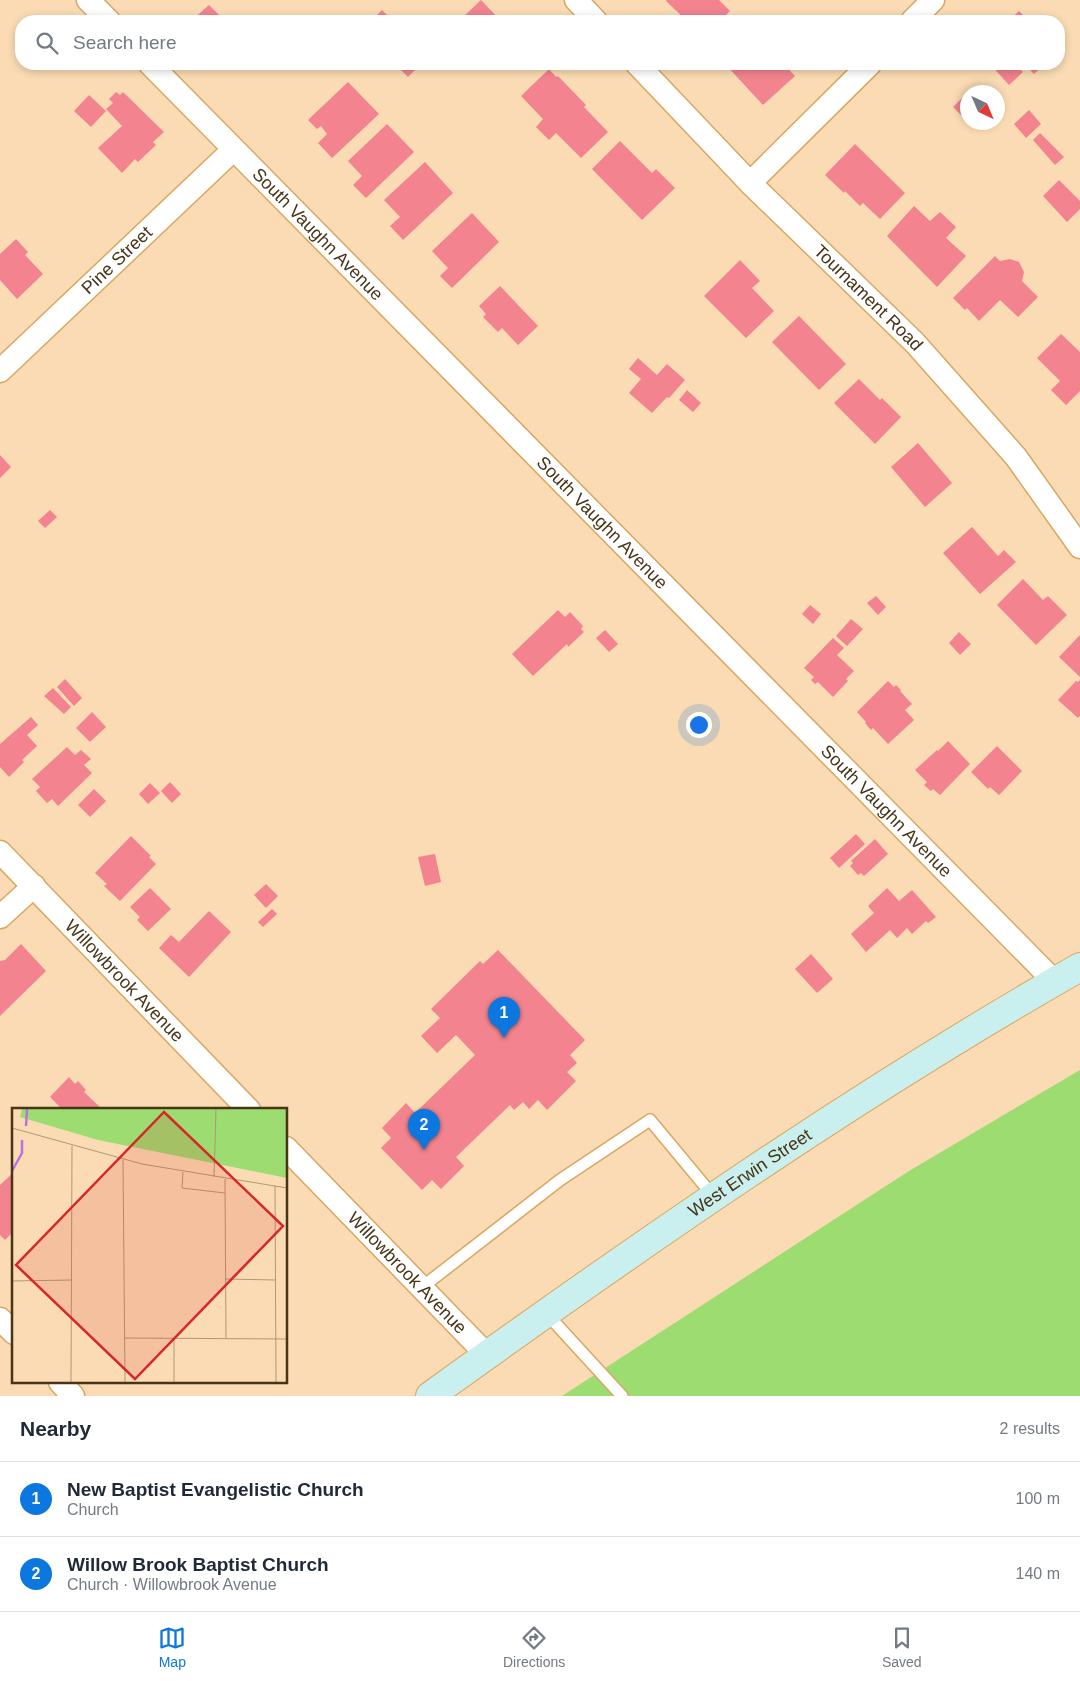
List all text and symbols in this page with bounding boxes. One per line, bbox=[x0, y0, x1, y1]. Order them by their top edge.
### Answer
search box bbox=[15, 15, 1065, 70]
icon: search bbox=[33, 29, 61, 57]
text: Search here bbox=[73, 32, 177, 53]
north arrow bbox=[960, 85, 1005, 130]
street label: South Vaughn Avenue bbox=[248, 164, 387, 304]
street label: Pine Street bbox=[78, 222, 156, 298]
street label: Tournament Road bbox=[810, 241, 927, 355]
street label: South Vaughn Avenue bbox=[533, 452, 672, 593]
your location bbox=[686, 712, 712, 738]
street label: South Vaughn Avenue bbox=[817, 741, 956, 881]
street label: Willowbrook Avenue bbox=[61, 916, 188, 1046]
pin: 1 bbox=[488, 997, 520, 1038]
inset map bbox=[12, 1108, 288, 1384]
pin: 2 bbox=[408, 1109, 440, 1150]
street label: West Erwin Street bbox=[684, 1125, 815, 1221]
street label: Willowbrook Avenue bbox=[344, 1208, 471, 1338]
text: Nearby bbox=[20, 1417, 91, 1440]
text: 2 results bbox=[1000, 1420, 1060, 1437]
text: New Baptist Evangelistic Church bbox=[67, 1479, 364, 1500]
text: 1 bbox=[32, 1490, 40, 1507]
text: 100 m bbox=[1016, 1490, 1060, 1507]
text: Church bbox=[67, 1501, 119, 1518]
text: Willow Brook Baptist Church bbox=[67, 1554, 329, 1575]
text: 2 bbox=[32, 1565, 40, 1582]
text: 140 m bbox=[1016, 1565, 1060, 1582]
text: Church · Willowbrook Avenue bbox=[67, 1576, 277, 1593]
tab: Map bbox=[158, 1624, 186, 1670]
tab: Directions bbox=[503, 1624, 565, 1670]
tab: Saved bbox=[882, 1624, 922, 1670]

